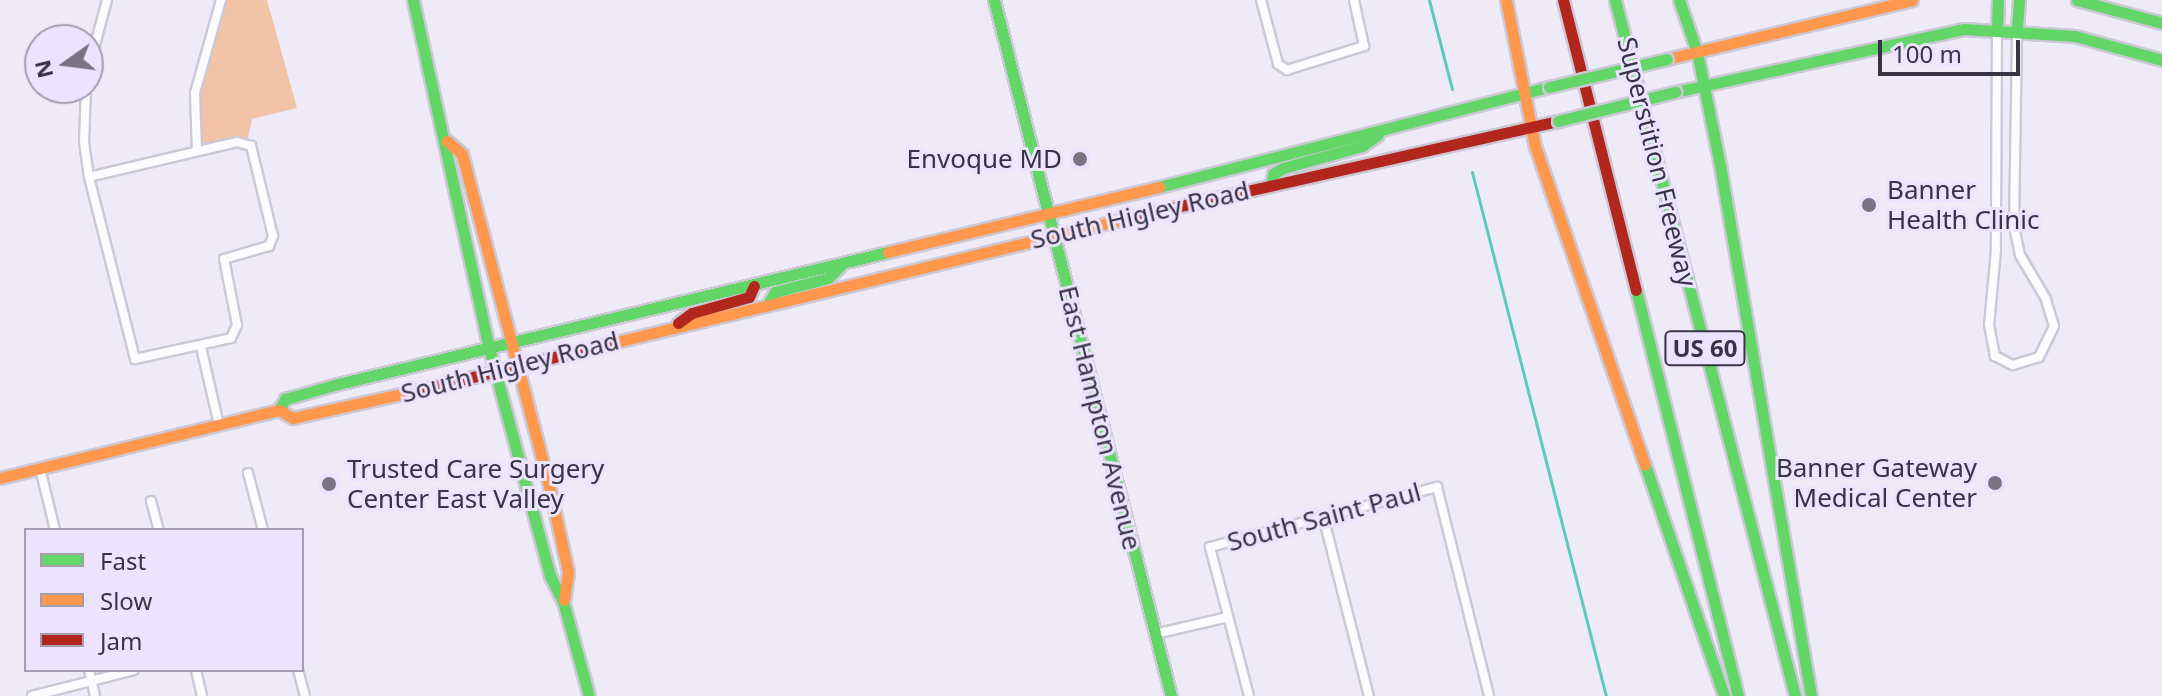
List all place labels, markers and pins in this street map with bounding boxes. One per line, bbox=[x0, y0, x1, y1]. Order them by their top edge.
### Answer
place label: Envoque MD bbox=[906, 143, 1062, 175]
marker: Envoque MD bbox=[1069, 148, 1091, 170]
place label: Banner Health Clinic bbox=[1887, 174, 2040, 236]
marker: Banner Health Clinic bbox=[1858, 194, 1880, 216]
place label: Banner Gateway Medical Center bbox=[1776, 452, 1977, 514]
place label: Trusted Care Surgery Center East Valley bbox=[347, 453, 604, 514]
marker: Banner Gateway Medical Center bbox=[1984, 472, 2006, 494]
marker: Trusted Care Surgery Center East Valley bbox=[318, 473, 340, 495]

